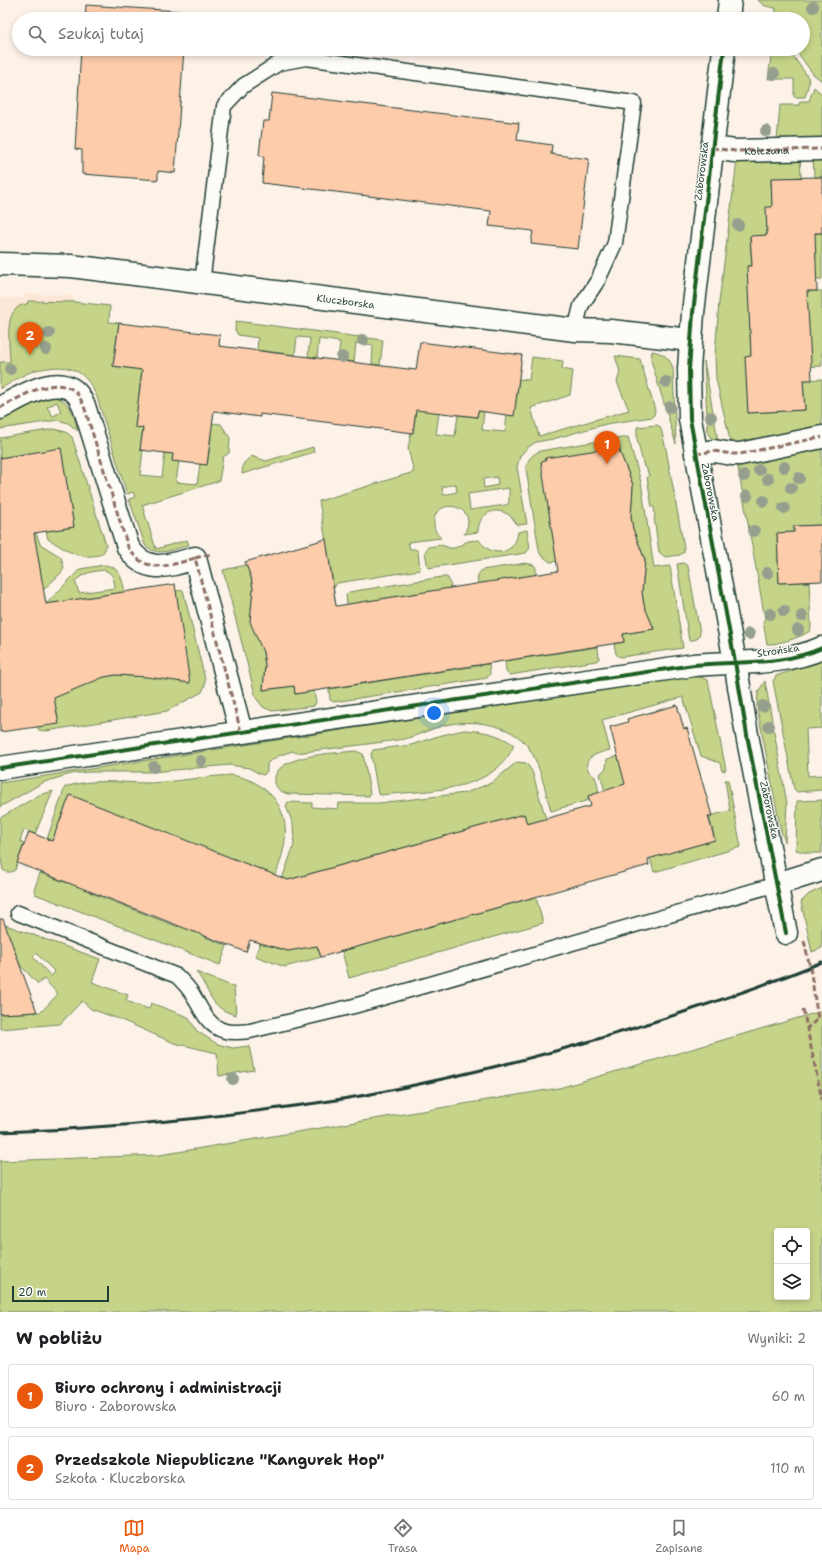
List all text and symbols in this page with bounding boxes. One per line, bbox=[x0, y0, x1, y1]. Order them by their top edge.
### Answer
search box bbox=[12, 12, 810, 56]
icon: search bbox=[26, 23, 48, 45]
text: Szukaj tutaj bbox=[58, 24, 144, 44]
street label: Zaborowska bbox=[691, 140, 712, 201]
street label: Kołczana bbox=[744, 144, 790, 158]
street label: Kluczborska bbox=[316, 291, 376, 312]
pin: 2 bbox=[17, 322, 43, 355]
pin: 1 bbox=[594, 431, 620, 464]
street label: Zaborowska bbox=[698, 462, 723, 523]
street label: Strońska bbox=[756, 641, 801, 660]
your location bbox=[424, 703, 444, 723]
street label: Zaborowska bbox=[757, 780, 782, 841]
map controls bbox=[774, 1228, 810, 1300]
button: locate bbox=[774, 1228, 810, 1264]
button: layers bbox=[774, 1264, 810, 1300]
scale bar bbox=[12, 1284, 109, 1303]
text: 20 m bbox=[18, 1285, 46, 1300]
text: W pobliżu bbox=[16, 1327, 102, 1349]
text: Wyniki: 2 bbox=[747, 1330, 806, 1347]
text: Biuro ochrony i administracji bbox=[55, 1378, 282, 1398]
text: 1 bbox=[27, 1388, 33, 1405]
text: 60 m bbox=[772, 1388, 805, 1405]
text: Biuro · Zaborowska bbox=[55, 1398, 176, 1415]
text: Przedszkole Niepubliczne "Kangurek Hop" bbox=[55, 1450, 384, 1470]
text: 2 bbox=[25, 1460, 35, 1477]
text: 110 m bbox=[770, 1460, 805, 1477]
text: Szkoła · Kluczborska bbox=[55, 1470, 185, 1487]
tab: Mapa bbox=[119, 1517, 150, 1556]
tab: Trasa bbox=[388, 1517, 417, 1556]
tab: Zapisane bbox=[656, 1517, 703, 1556]

